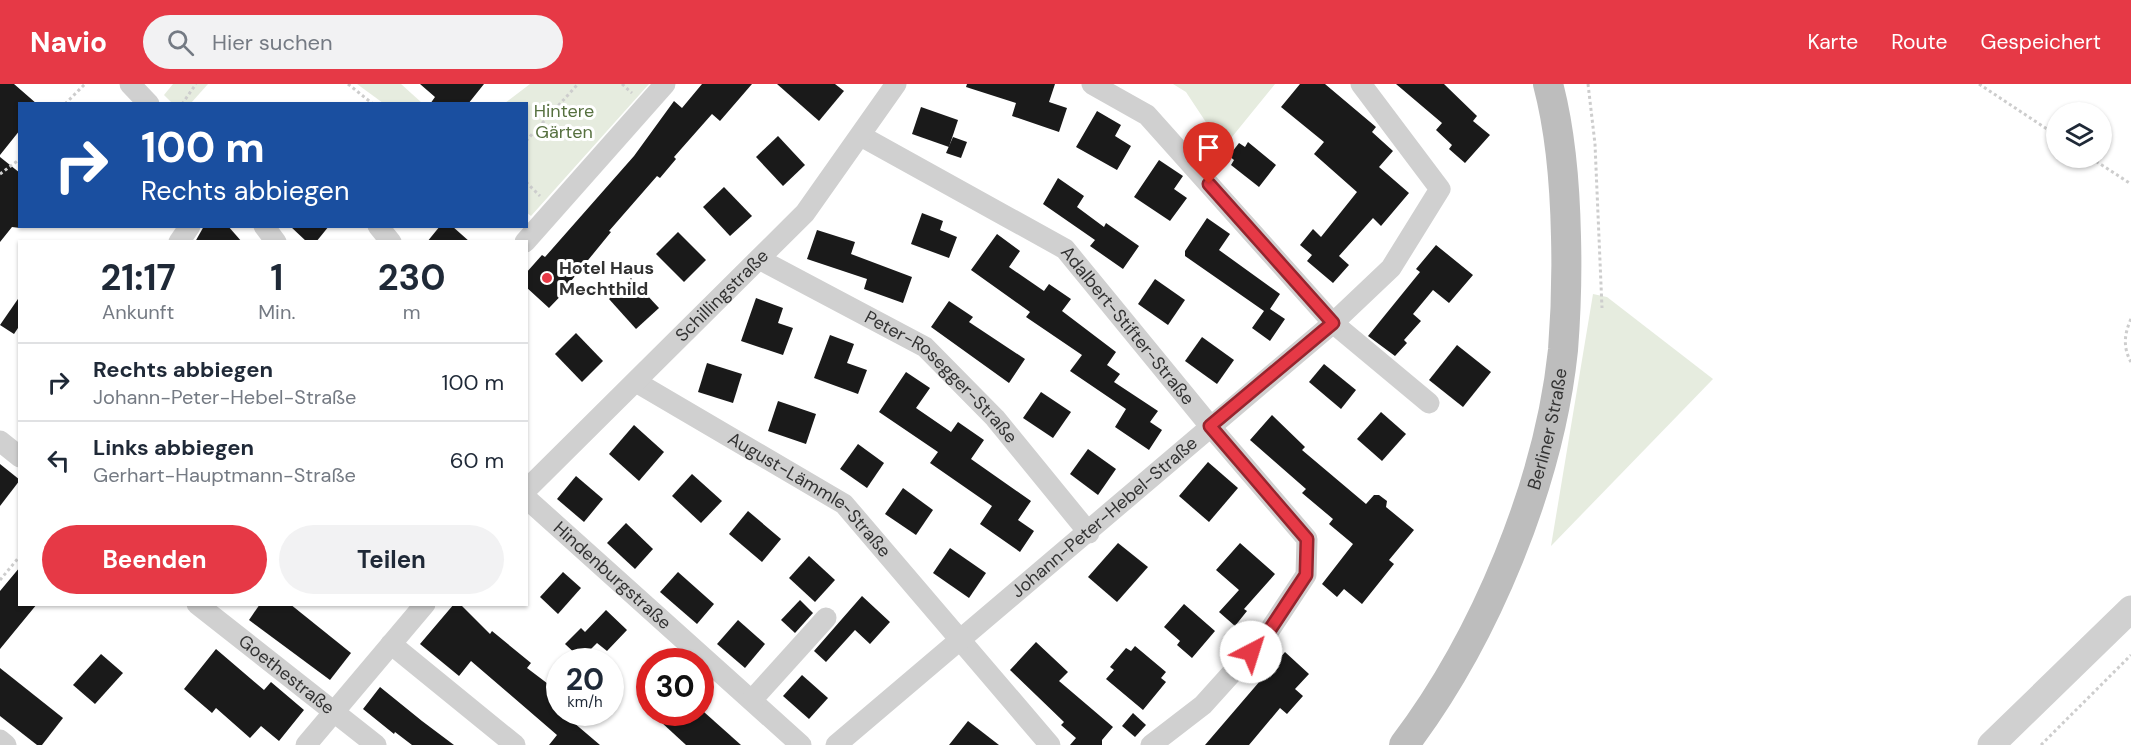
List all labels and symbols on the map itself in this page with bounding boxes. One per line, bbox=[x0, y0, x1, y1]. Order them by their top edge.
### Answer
park label: Hintere Gärten bbox=[534, 99, 594, 144]
pin bbox=[1183, 122, 1234, 184]
street label: Adalbert-Stifter-Straße bbox=[1055, 241, 1200, 410]
street label: Schillingstraße bbox=[670, 244, 774, 347]
place label: Hotel Haus Mechthild bbox=[559, 256, 654, 301]
marker: Hotel Haus Mechthild bbox=[540, 271, 554, 285]
street label: Peter-Rosegger-Straße bbox=[860, 305, 1023, 448]
street label: Berliner Straße bbox=[1522, 367, 1573, 493]
street label: August-Lämmle-Straße bbox=[723, 426, 896, 562]
street label: Johann-Peter-Hebel-Straße bbox=[1006, 431, 1203, 603]
street label: Hindenburgstraße bbox=[548, 516, 676, 635]
position arrow bbox=[1219, 620, 1283, 684]
street label: Goethestraße bbox=[234, 629, 340, 720]
speed limit sign: 30 bbox=[636, 648, 714, 726]

